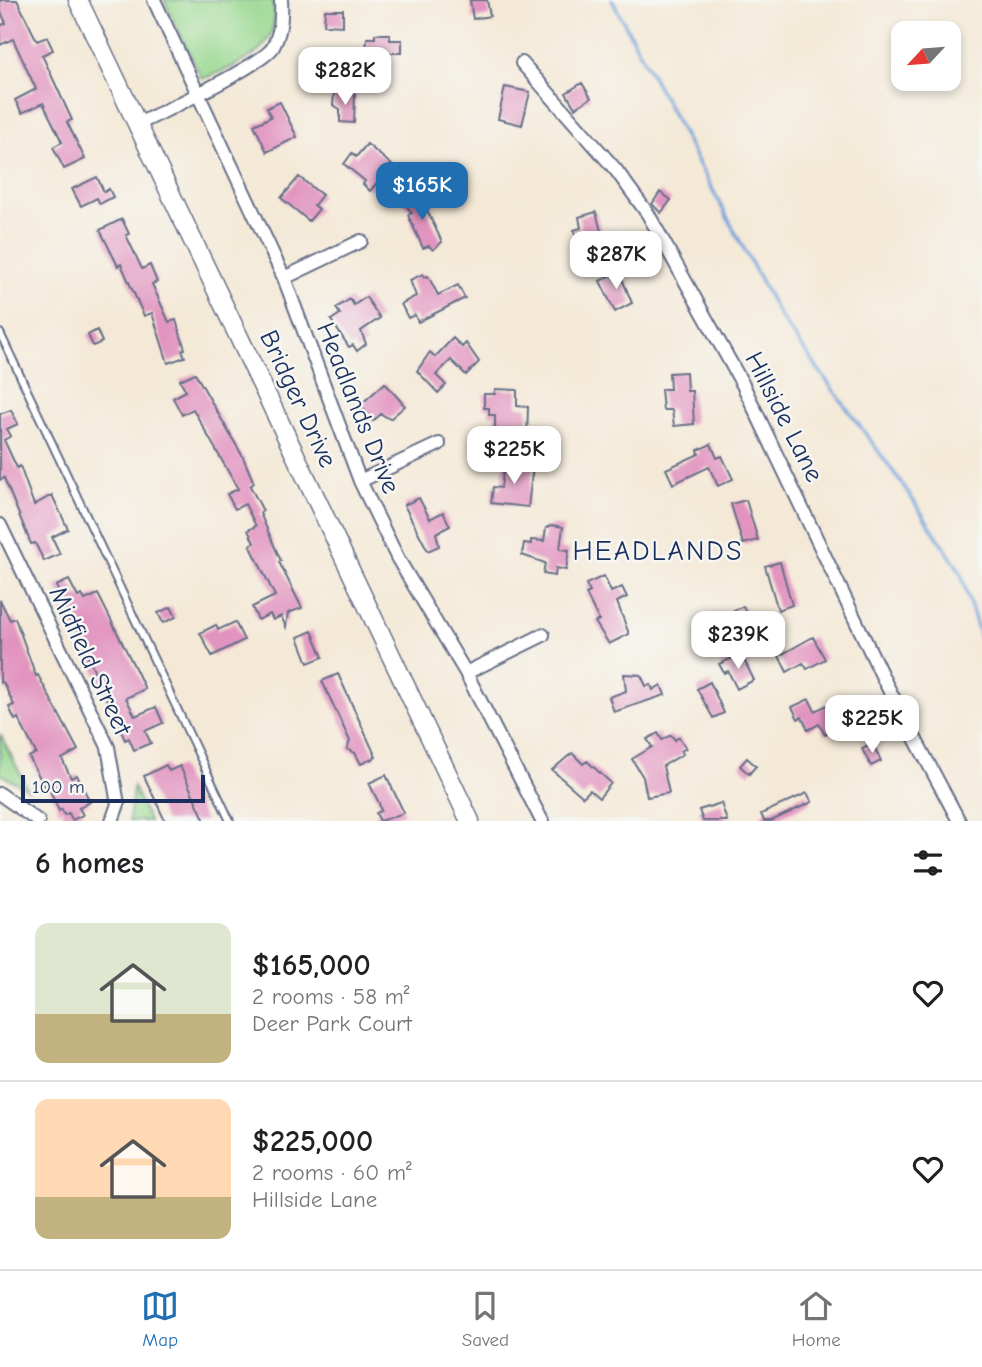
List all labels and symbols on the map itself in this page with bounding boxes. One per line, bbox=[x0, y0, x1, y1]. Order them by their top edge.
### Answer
north arrow bbox=[891, 21, 961, 91]
pin: $282K bbox=[296, 48, 394, 107]
pin: $165K bbox=[373, 162, 471, 222]
pin: $287K bbox=[567, 232, 665, 291]
street label: Headlands Drive bbox=[310, 318, 406, 498]
street label: Bridger Drive bbox=[253, 326, 343, 472]
street label: Hillside Lane bbox=[738, 347, 830, 487]
pin: $225K bbox=[465, 426, 563, 486]
district label: HEADLANDS bbox=[573, 535, 743, 567]
street label: Midfield Street bbox=[42, 582, 138, 742]
pin: $239K bbox=[689, 612, 787, 671]
pin: $225K bbox=[823, 696, 921, 755]
scale bar bbox=[21, 772, 205, 804]

